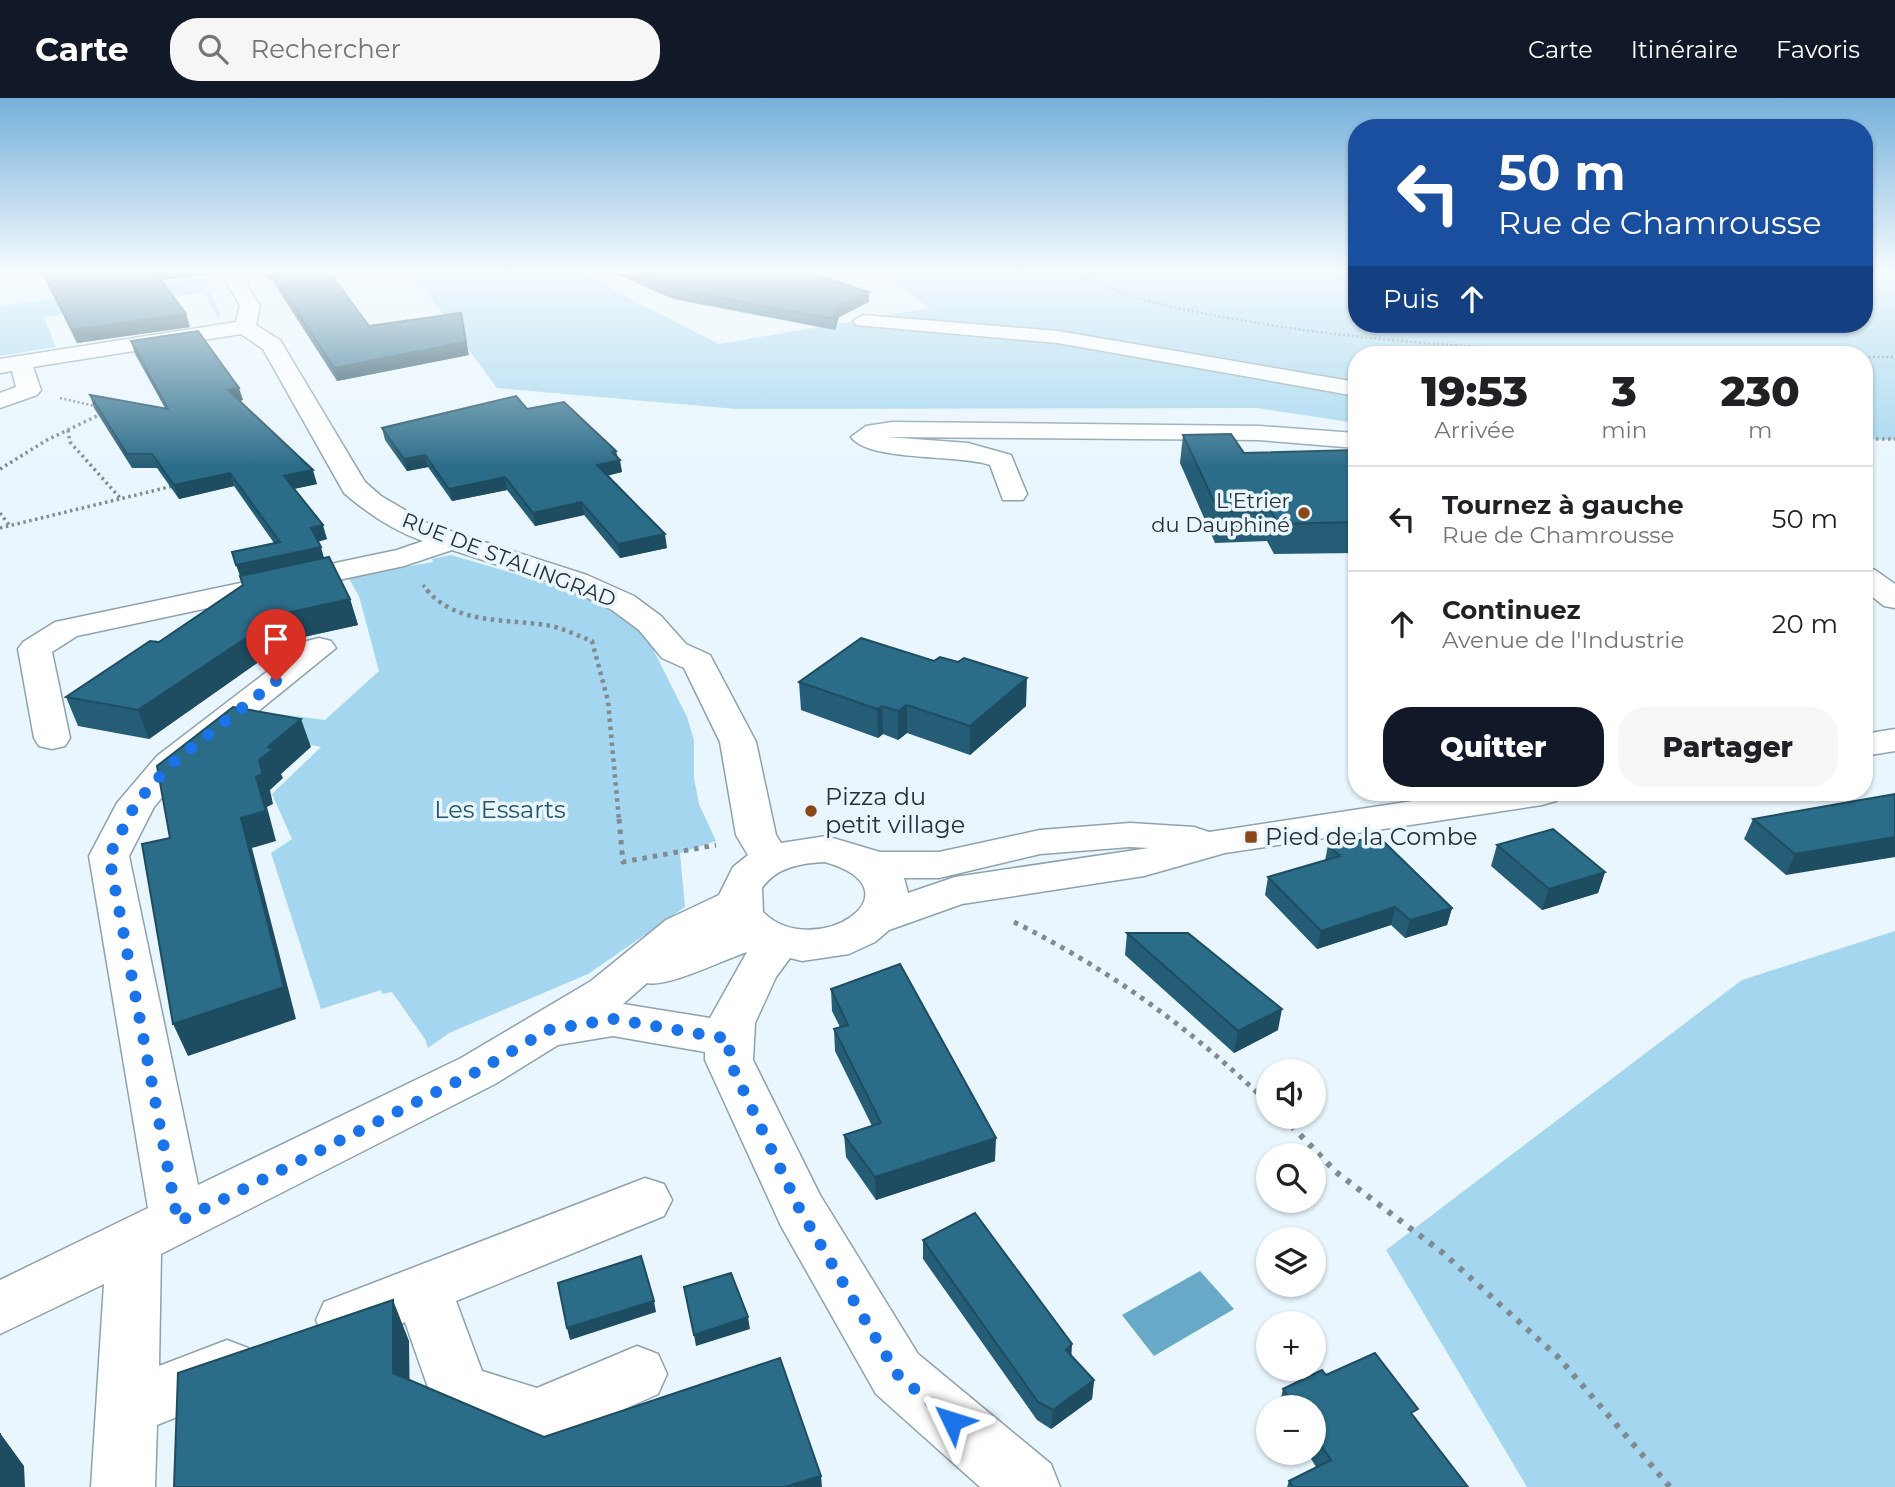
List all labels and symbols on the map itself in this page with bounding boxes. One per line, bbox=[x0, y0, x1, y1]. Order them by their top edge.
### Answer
place label: L'Etrier du Dauphiné bbox=[1151, 488, 1290, 537]
marker: L'Etrier du Dauphiné bbox=[1296, 505, 1312, 521]
street label: RUE DE STALINGRAD bbox=[399, 507, 620, 612]
pin bbox=[246, 609, 306, 681]
place label: Pizza du petit village bbox=[825, 782, 965, 839]
park label: Les Essarts bbox=[434, 795, 566, 824]
marker: Pizza du petit village bbox=[803, 803, 819, 819]
place label: Pied de la Combe bbox=[1265, 822, 1477, 851]
marker: Pied de la Combe bbox=[1243, 829, 1259, 845]
position arrow bbox=[915, 1384, 989, 1458]

